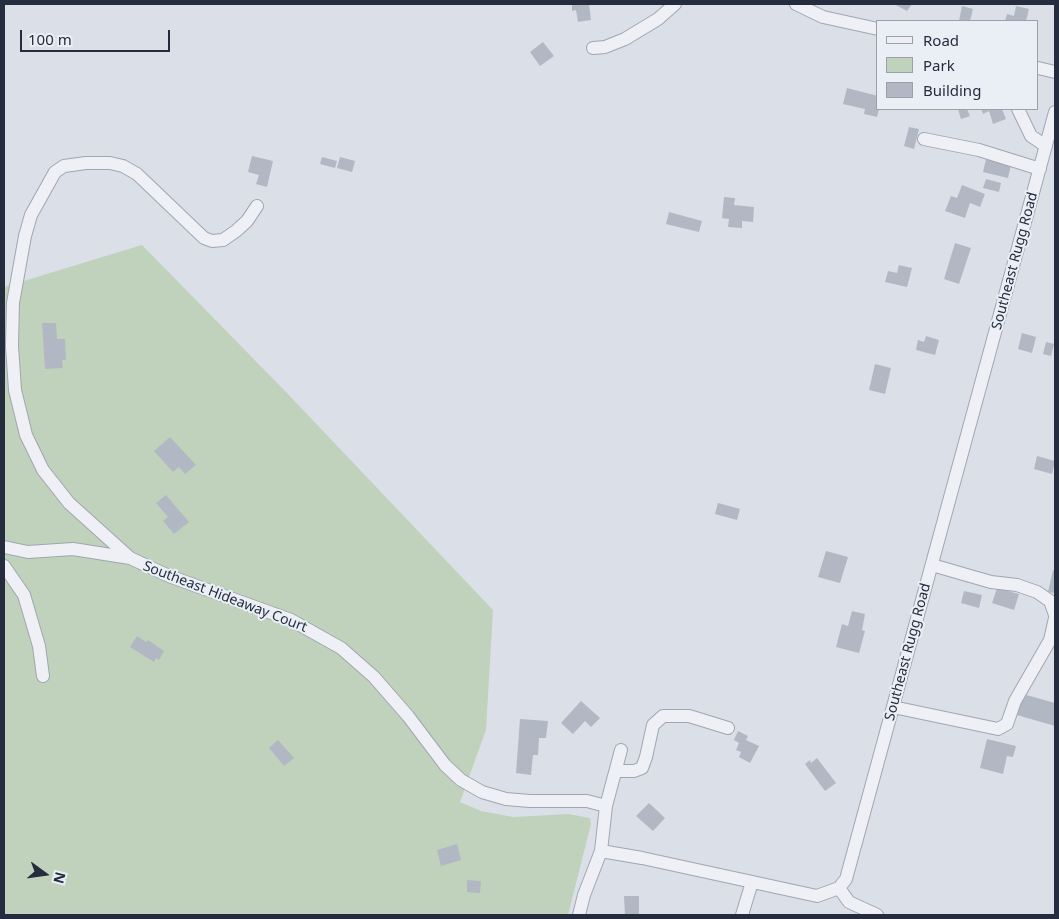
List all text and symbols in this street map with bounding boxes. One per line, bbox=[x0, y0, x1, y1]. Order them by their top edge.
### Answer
scale bar bbox=[22, 20, 172, 52]
legend bbox=[876, 20, 1039, 110]
text: 100 m bbox=[28, 29, 72, 49]
text: Road bbox=[923, 30, 959, 50]
text: Park bbox=[923, 55, 955, 75]
text: Building bbox=[923, 80, 981, 100]
street label: Southeast Rugg Road bbox=[989, 190, 1041, 332]
street label: Southeast Hideaway Court bbox=[141, 558, 309, 636]
street label: Southeast Rugg Road bbox=[882, 581, 934, 723]
north arrow bbox=[20, 849, 70, 899]
text: N bbox=[49, 870, 71, 886]

